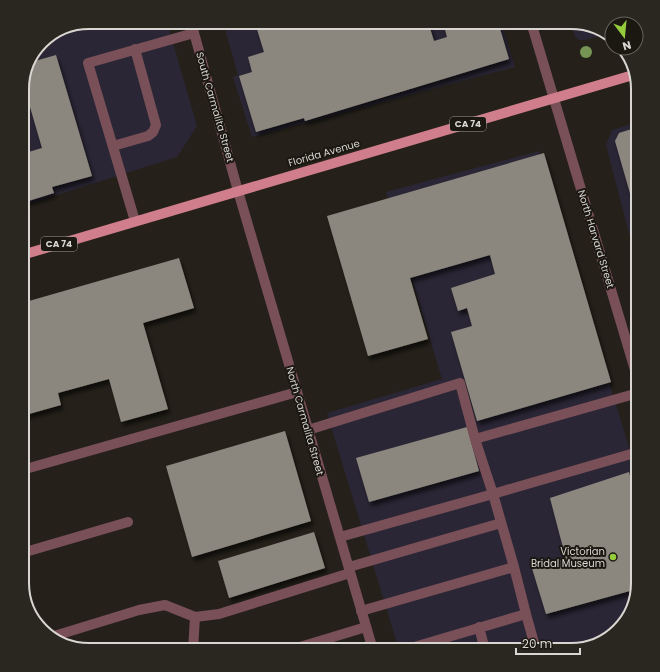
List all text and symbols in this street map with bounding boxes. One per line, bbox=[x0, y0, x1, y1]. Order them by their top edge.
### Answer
north arrow bbox=[604, 16, 644, 56]
text: N bbox=[621, 37, 633, 54]
street label: South Carmalita Street bbox=[192, 50, 238, 164]
road number: CA 74 bbox=[450, 117, 486, 131]
street label: Florida Avenue bbox=[286, 136, 362, 170]
street label: North Harvard Street bbox=[574, 188, 618, 290]
road number: CA 74 bbox=[41, 237, 77, 251]
street label: North Carmalita Street bbox=[282, 365, 328, 477]
place label: Victorian Bridal Museum bbox=[531, 544, 605, 571]
marker: Victorian Bridal Museum bbox=[608, 552, 618, 562]
scale bar bbox=[516, 630, 580, 656]
text: 20 m bbox=[522, 635, 552, 652]

